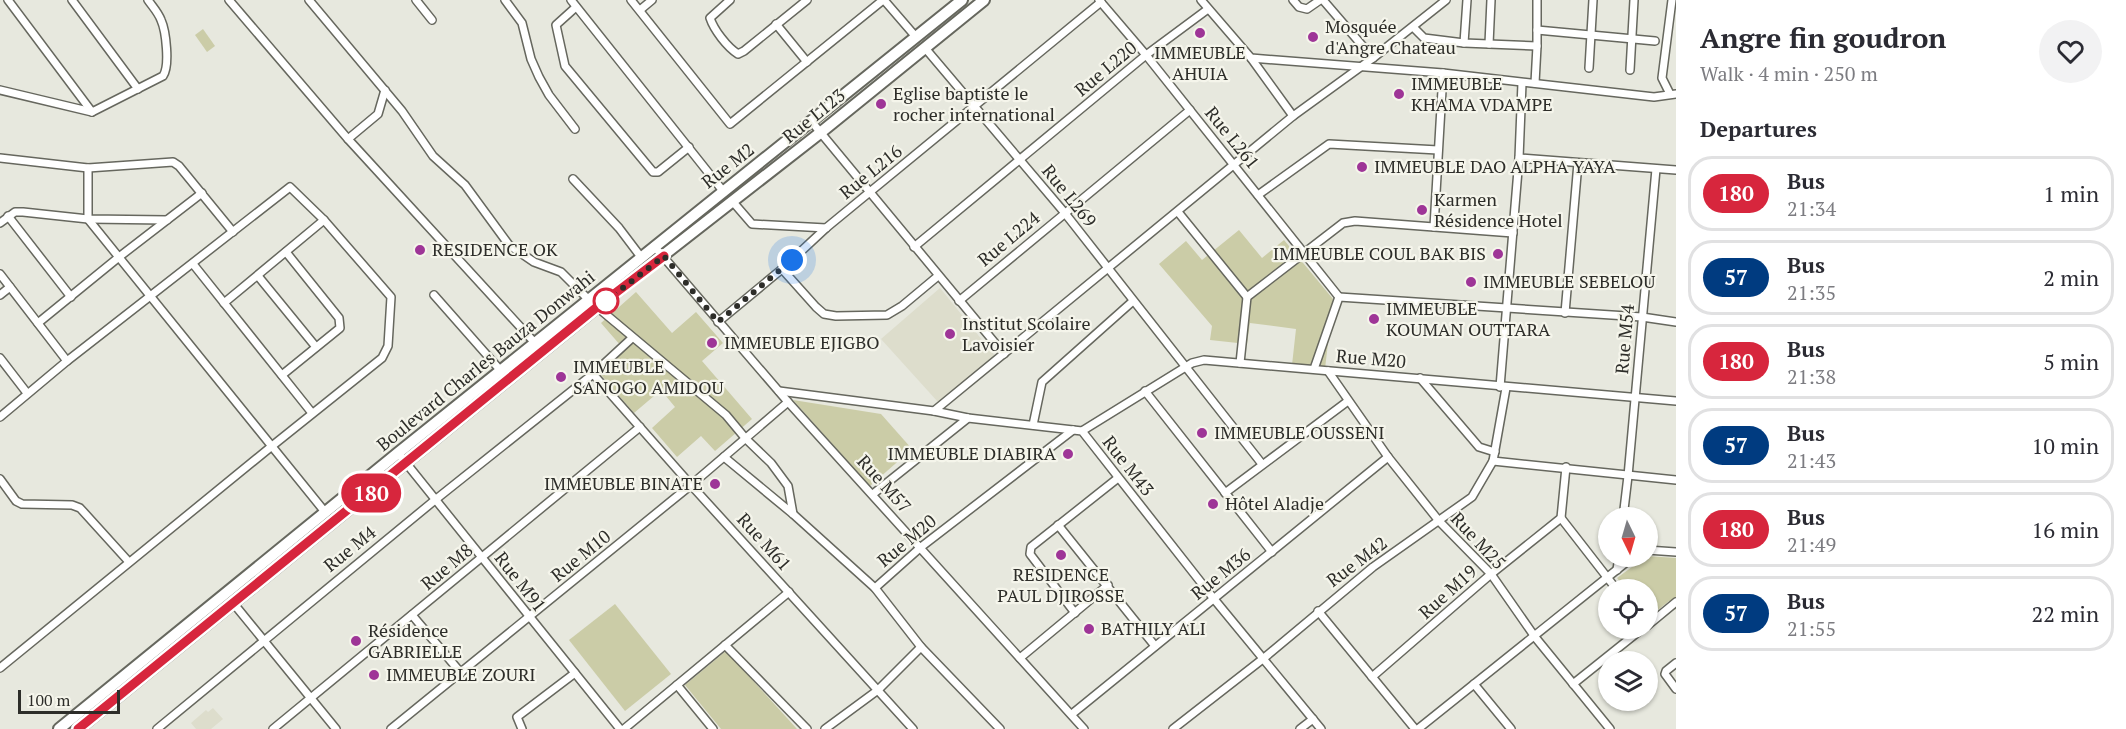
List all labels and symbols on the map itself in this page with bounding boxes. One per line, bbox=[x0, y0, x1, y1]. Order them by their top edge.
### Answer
place label: Mosquée d'Angre Chateau bbox=[1325, 14, 1456, 59]
marker: IMMEUBLE AHUIA bbox=[1193, 26, 1207, 40]
marker: Mosquée d'Angre Chateau bbox=[1306, 30, 1320, 44]
street label: Rue L220 bbox=[1069, 35, 1141, 101]
place label: IMMEUBLE AHUIA bbox=[1154, 40, 1246, 85]
place label: IMMEUBLE KHAMA VDAMPE bbox=[1411, 71, 1553, 116]
place label: Eglise baptiste le rocher international bbox=[893, 81, 1055, 126]
street label: Rue L123 bbox=[777, 83, 850, 148]
marker: IMMEUBLE KHAMA VDAMPE bbox=[1392, 87, 1406, 101]
marker: Eglise baptiste le rocher international bbox=[874, 97, 888, 111]
street label: Rue L261 bbox=[1200, 101, 1265, 174]
street label: Rue M2 bbox=[696, 137, 759, 193]
street label: Rue L216 bbox=[834, 138, 907, 204]
place label: IMMEUBLE DAO ALPHA YAYA bbox=[1374, 154, 1616, 178]
street label: Rue L269 bbox=[1037, 159, 1102, 232]
marker: IMMEUBLE DAO ALPHA YAYA bbox=[1355, 160, 1369, 174]
place label: Karmen Résidence Hotel bbox=[1434, 187, 1563, 232]
marker: Karmen Résidence Hotel bbox=[1415, 203, 1429, 217]
street label: Rue L224 bbox=[972, 205, 1045, 271]
place label: RESIDENCE OK bbox=[432, 237, 558, 261]
place label: IMMEUBLE COUL BAK BIS bbox=[1273, 241, 1486, 265]
marker: RESIDENCE OK bbox=[413, 243, 427, 257]
your location bbox=[777, 245, 807, 275]
marker: IMMEUBLE COUL BAK BIS bbox=[1491, 247, 1505, 261]
street label: Boulevard Charles Bauza Donwahi bbox=[371, 265, 599, 456]
place label: IMMEUBLE SEBELOU bbox=[1483, 269, 1655, 293]
marker: IMMEUBLE SEBELOU bbox=[1464, 275, 1478, 289]
unlabelled marker bbox=[593, 288, 619, 314]
place label: IMMEUBLE KOUMAN OUTTARA bbox=[1386, 296, 1551, 341]
street label: Rue M54 bbox=[1609, 303, 1639, 375]
place label: Institut Scolaire Lavoisier bbox=[962, 311, 1091, 356]
marker: IMMEUBLE KOUMAN OUTTARA bbox=[1367, 312, 1381, 326]
marker: Institut Scolaire Lavoisier bbox=[943, 327, 957, 341]
place label: IMMEUBLE EJIGBO bbox=[724, 330, 880, 354]
marker: IMMEUBLE EJIGBO bbox=[705, 336, 719, 350]
street label: Rue M20 bbox=[1335, 343, 1407, 373]
place label: IMMEUBLE SANOGO AMIDOU bbox=[573, 354, 724, 399]
marker: IMMEUBLE SANOGO AMIDOU bbox=[554, 370, 568, 384]
place label: IMMEUBLE OUSSENI bbox=[1214, 420, 1385, 444]
marker: IMMEUBLE OUSSENI bbox=[1195, 426, 1209, 440]
street label: Rue M43 bbox=[1098, 430, 1160, 500]
place label: IMMEUBLE DIABIRA bbox=[888, 441, 1057, 465]
marker: IMMEUBLE DIABIRA bbox=[1061, 447, 1075, 461]
street label: Rue M57 bbox=[852, 449, 917, 517]
place label: IMMEUBLE BINATE bbox=[544, 471, 703, 495]
line badge: 180 bbox=[336, 474, 406, 512]
marker: IMMEUBLE BINATE bbox=[708, 477, 722, 491]
place label: Hôtel Aladje bbox=[1225, 491, 1324, 515]
marker: Hôtel Aladje bbox=[1206, 497, 1220, 511]
street label: Rue M61 bbox=[732, 507, 797, 575]
street label: Rue M25 bbox=[1446, 507, 1511, 574]
north arrow bbox=[1598, 507, 1658, 567]
street label: Rue M20 bbox=[872, 509, 941, 572]
street label: Rue M4 bbox=[318, 520, 381, 577]
street label: Rue M10 bbox=[546, 524, 615, 587]
street label: Rue M42 bbox=[1321, 531, 1392, 592]
street label: Rue M8 bbox=[415, 538, 477, 595]
street label: Rue M36 bbox=[1186, 542, 1255, 605]
street label: Rue M91 bbox=[490, 546, 552, 616]
marker: RESIDENCE PAUL DJIROSSE bbox=[1054, 548, 1068, 562]
street label: Rue M19 bbox=[1413, 559, 1481, 624]
place label: RESIDENCE PAUL DJIROSSE bbox=[997, 562, 1125, 607]
place label: BATHILY ALI bbox=[1101, 616, 1206, 640]
place label: Résidence GABRIELLE bbox=[368, 618, 462, 663]
marker: BATHILY ALI bbox=[1082, 622, 1096, 636]
marker: Résidence GABRIELLE bbox=[349, 634, 363, 648]
place label: IMMEUBLE ZOURI bbox=[386, 662, 536, 686]
marker: IMMEUBLE ZOURI bbox=[367, 668, 381, 682]
scale bar bbox=[18, 687, 120, 714]

